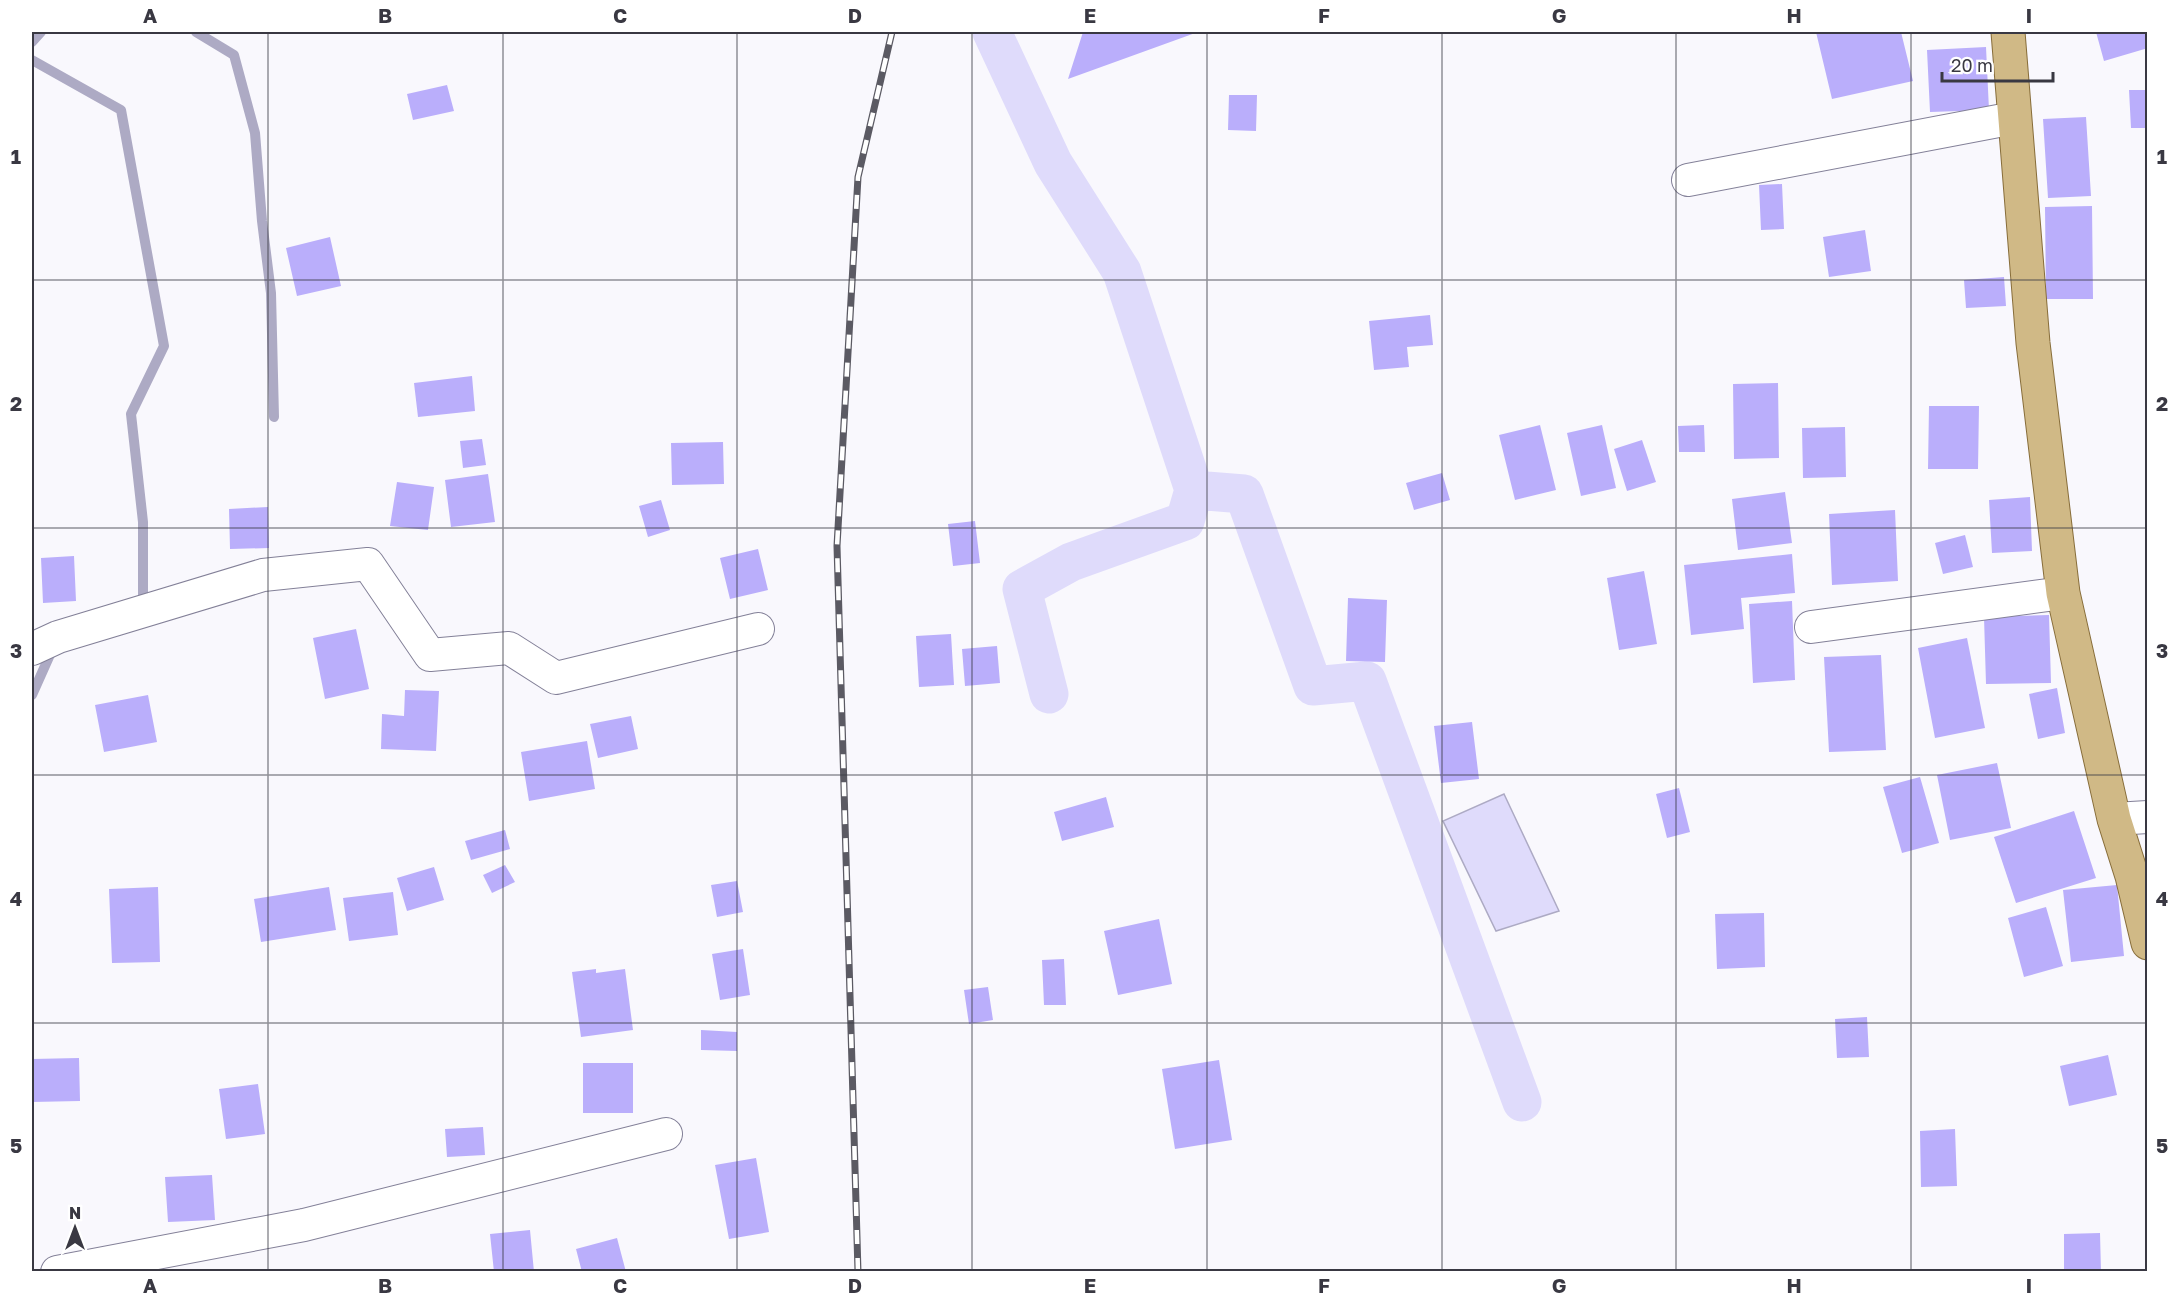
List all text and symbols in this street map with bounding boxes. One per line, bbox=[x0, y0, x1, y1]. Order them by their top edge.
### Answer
text: A bbox=[143, 3, 157, 27]
text: B bbox=[378, 3, 392, 27]
text: C bbox=[613, 3, 627, 27]
text: D bbox=[848, 3, 862, 27]
text: E bbox=[1084, 3, 1096, 27]
text: F bbox=[1318, 3, 1330, 27]
text: G bbox=[1552, 3, 1566, 27]
text: H bbox=[1786, 3, 1802, 27]
text: I bbox=[2026, 3, 2032, 27]
scale bar bbox=[1942, 45, 2053, 83]
text: 20 m bbox=[1951, 54, 1993, 76]
text: 1 bbox=[11, 144, 21, 168]
text: 1 bbox=[2157, 144, 2167, 168]
text: 2 bbox=[10, 391, 22, 415]
text: 2 bbox=[2156, 391, 2168, 415]
text: 3 bbox=[10, 638, 22, 662]
text: 3 bbox=[2156, 638, 2168, 662]
text: 4 bbox=[10, 886, 22, 910]
text: 4 bbox=[2156, 886, 2168, 910]
text: 5 bbox=[10, 1133, 22, 1157]
text: 5 bbox=[2156, 1133, 2168, 1157]
north arrow bbox=[45, 1198, 105, 1258]
text: N bbox=[69, 1203, 81, 1223]
text: A bbox=[143, 1273, 157, 1297]
text: B bbox=[378, 1273, 392, 1297]
text: C bbox=[613, 1273, 627, 1297]
text: D bbox=[848, 1273, 862, 1297]
text: E bbox=[1084, 1273, 1096, 1297]
text: F bbox=[1318, 1273, 1330, 1297]
text: G bbox=[1552, 1273, 1566, 1297]
text: H bbox=[1786, 1273, 1802, 1297]
text: I bbox=[2026, 1273, 2032, 1297]

